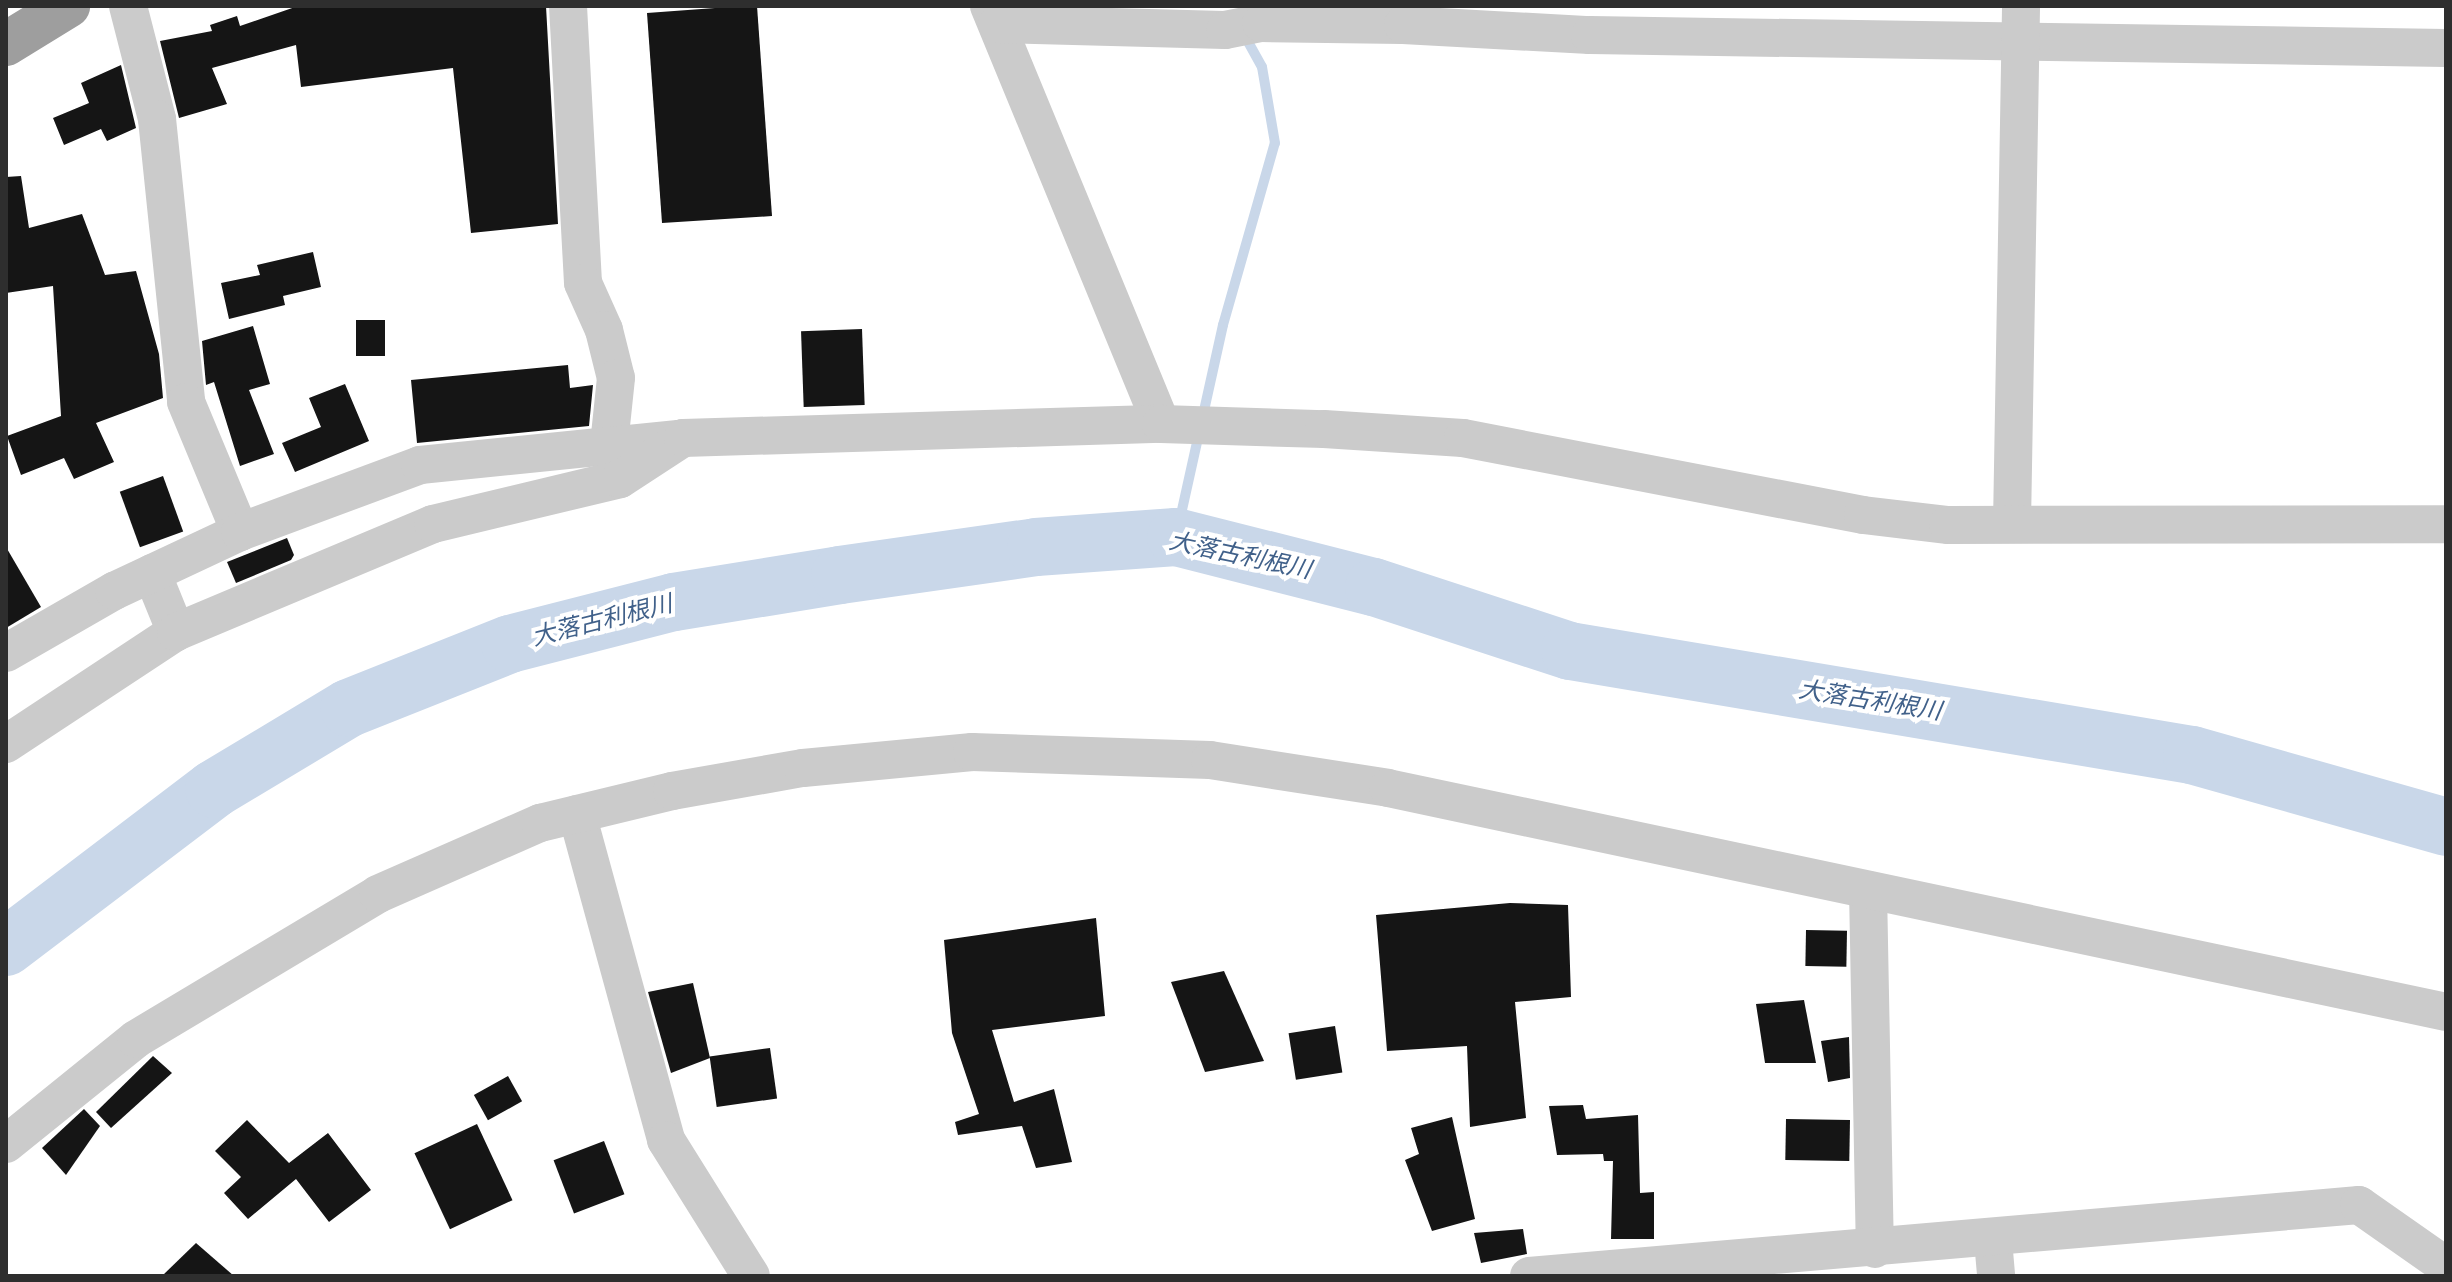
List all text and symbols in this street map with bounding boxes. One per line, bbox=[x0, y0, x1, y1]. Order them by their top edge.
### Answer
water label: 大落古利根川 bbox=[1167, 527, 1313, 585]
water label: 大落古利根川 bbox=[529, 590, 675, 652]
water label: 大落古利根川 bbox=[1797, 676, 1943, 726]

